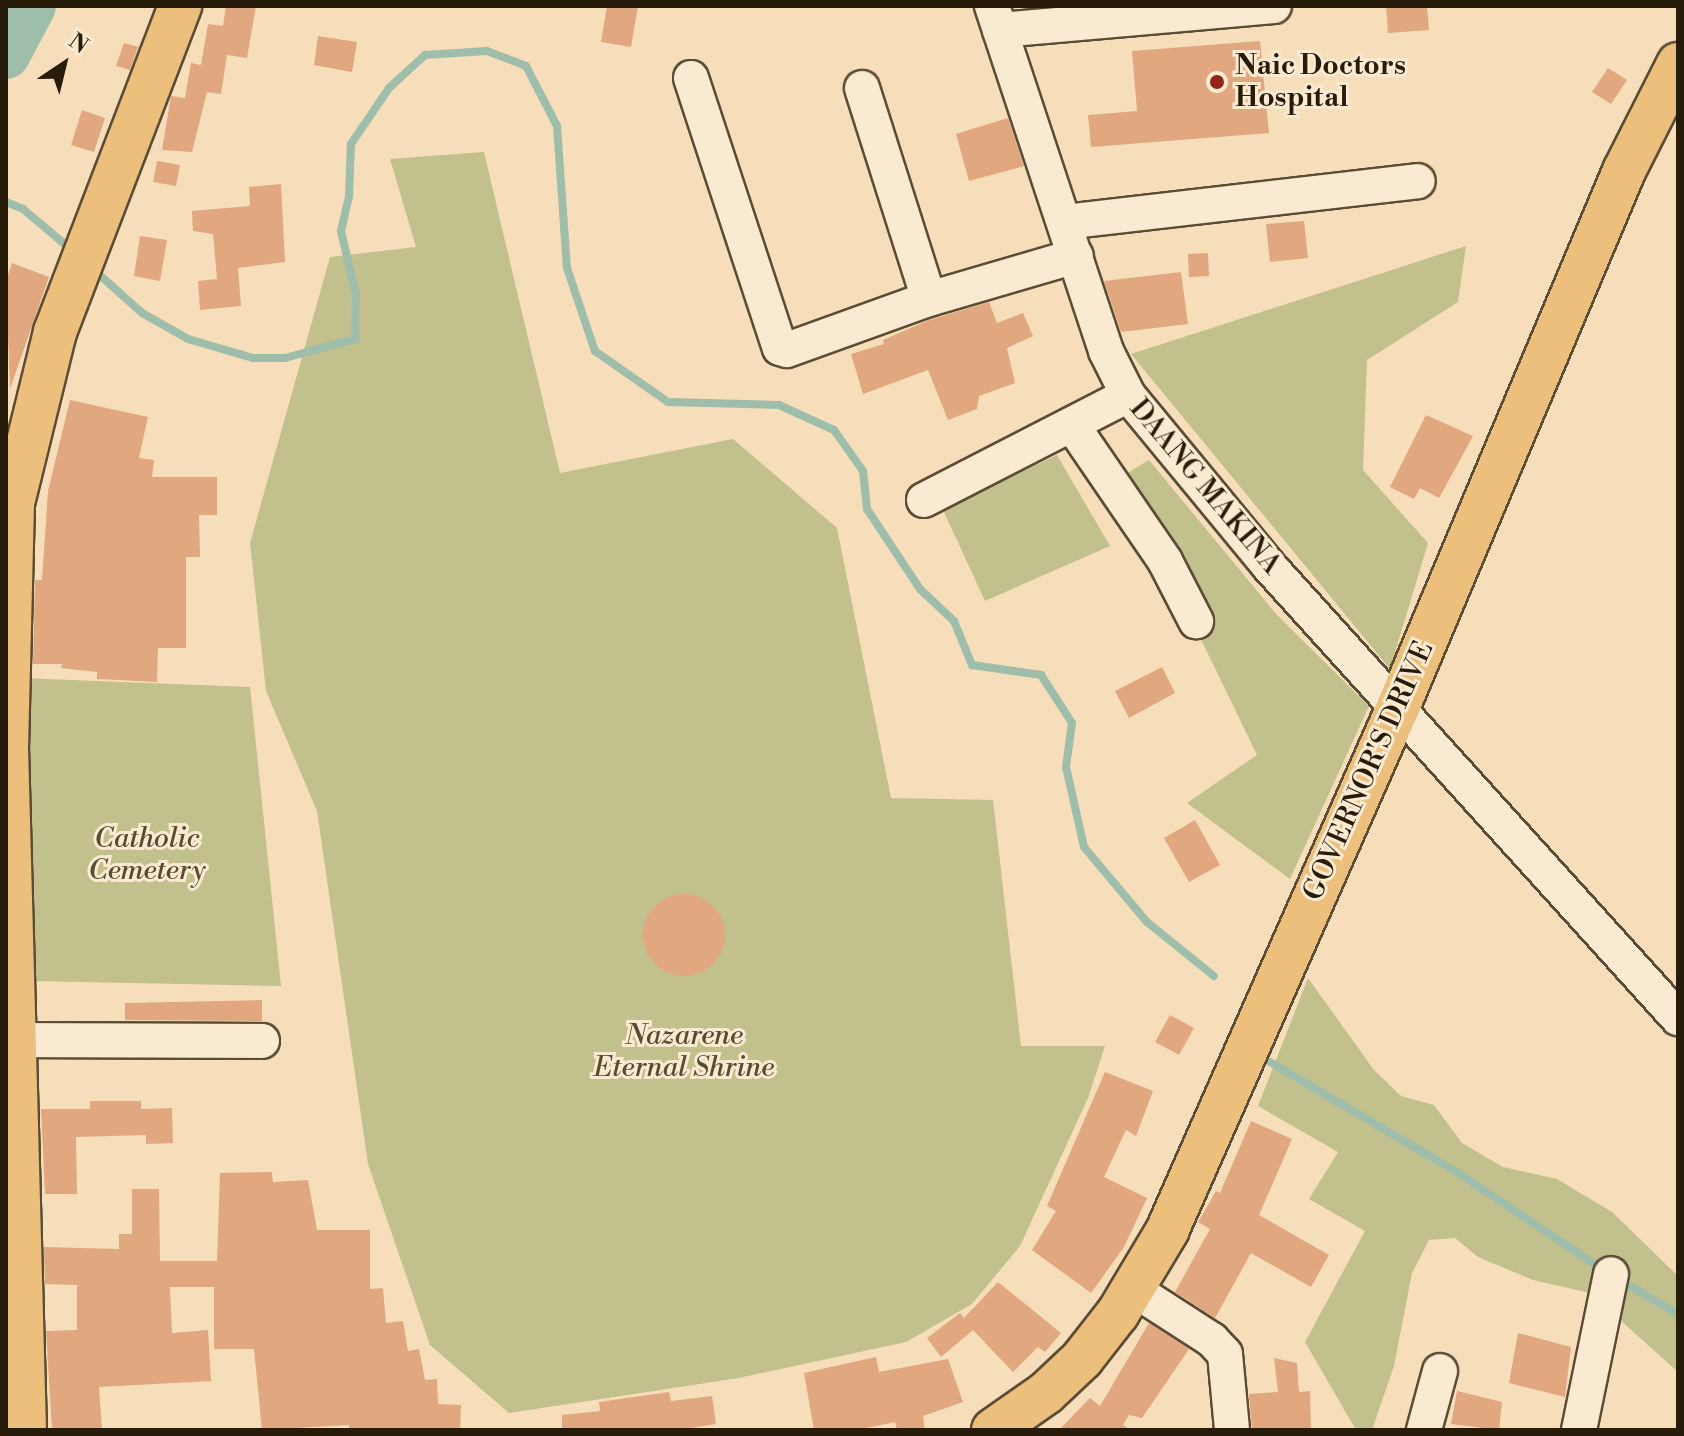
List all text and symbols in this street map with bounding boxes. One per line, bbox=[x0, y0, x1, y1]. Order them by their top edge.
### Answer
north arrow bbox=[24, 24, 104, 104]
text: N bbox=[63, 28, 93, 60]
place label: Naic Doctors Hospital bbox=[1235, 49, 1406, 115]
marker: Naic Doctors Hospital bbox=[1206, 71, 1228, 93]
street label: DAANG MAKINA bbox=[1122, 393, 1288, 581]
street label: GOVERNOR'S DRIVE bbox=[1297, 636, 1441, 906]
park label: Catholic Cemetery bbox=[88, 822, 206, 888]
park label: Nazarene Eternal Shrine bbox=[594, 1019, 774, 1085]

